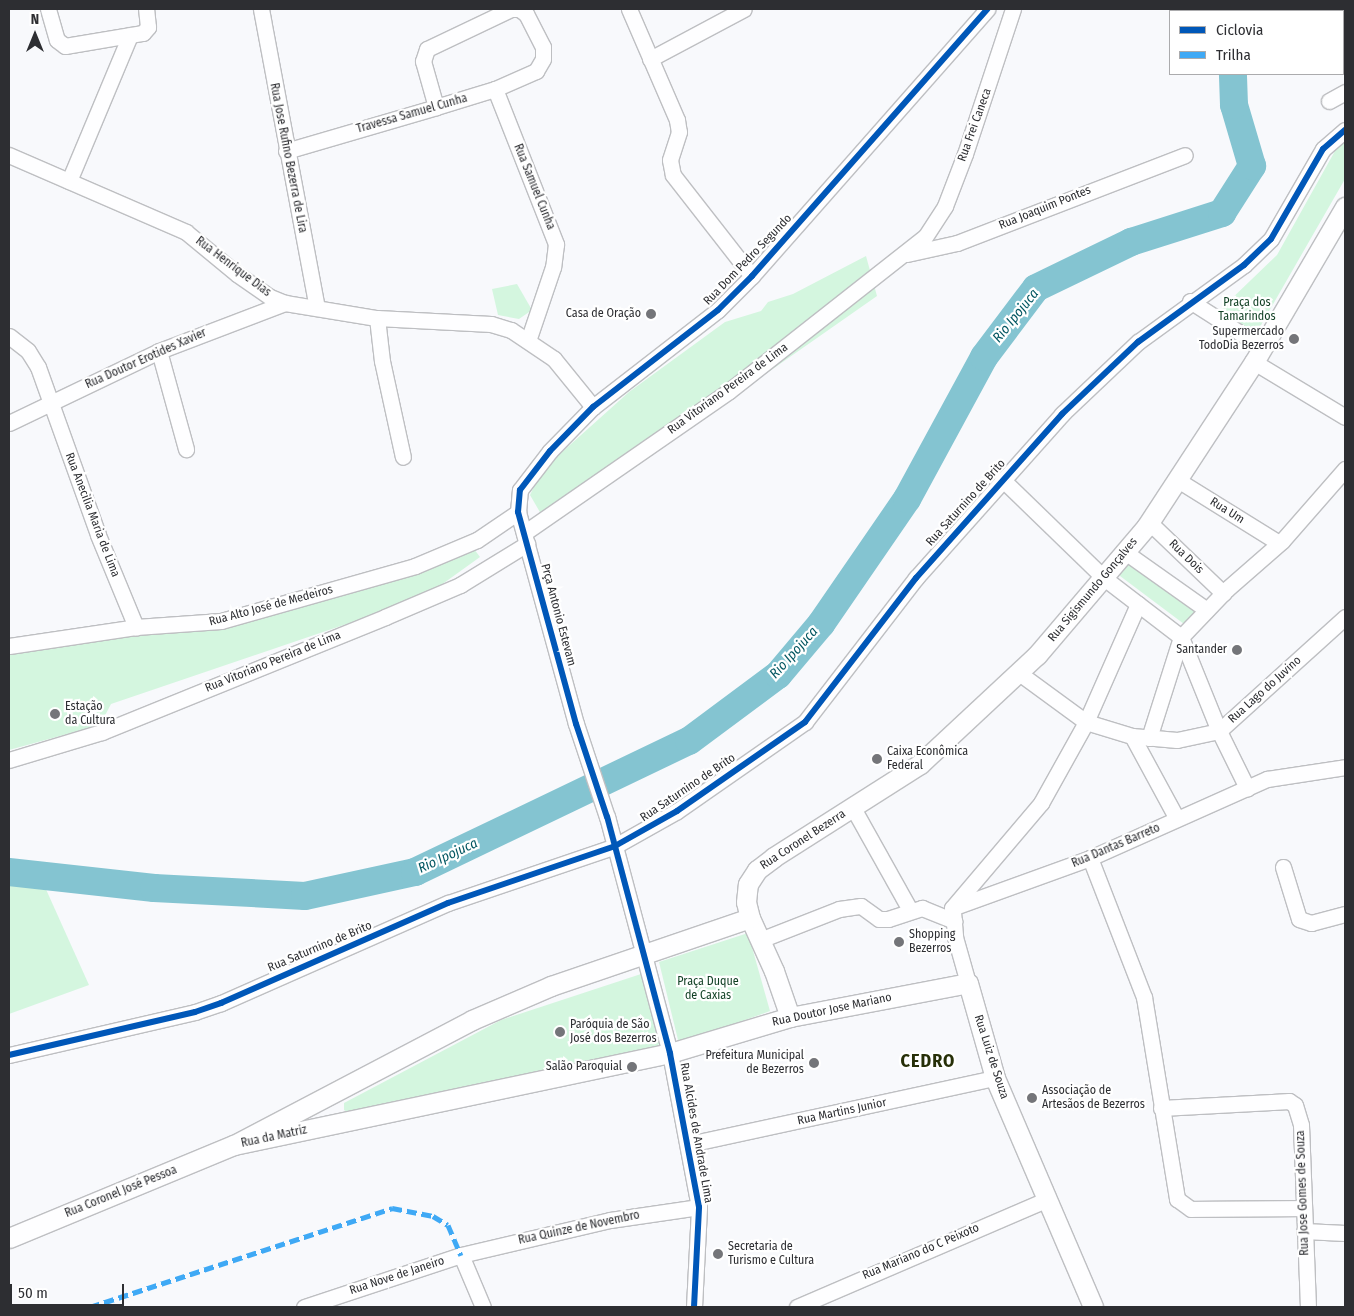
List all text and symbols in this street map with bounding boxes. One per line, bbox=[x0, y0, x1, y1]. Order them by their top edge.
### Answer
north arrow bbox=[10, 10, 60, 60]
legend bbox=[1169, 10, 1344, 75]
text: N bbox=[31, 11, 39, 28]
text: Ciclovia bbox=[1216, 21, 1263, 39]
text: Trilha bbox=[1216, 46, 1251, 64]
street label: Rua Jose Rufino Bezerra de Lira bbox=[266, 82, 310, 234]
street label: Rua Frei Caneca bbox=[955, 86, 995, 164]
street label: Travessa Samuel Cunha bbox=[355, 91, 469, 137]
street label: Rua Samuel Cunha bbox=[510, 142, 558, 232]
street label: Rua Joaquim Pontes bbox=[997, 183, 1093, 233]
street label: Rua Dom Pedro Segundo bbox=[701, 212, 795, 308]
street label: Rua Henrique Dias bbox=[192, 234, 274, 300]
water label: Rio Ipojuca bbox=[989, 286, 1043, 346]
park label: Praça dos Tamarindos bbox=[1218, 296, 1276, 324]
place label: Casa de Oração bbox=[566, 307, 641, 321]
marker: Casa de Oração bbox=[645, 308, 657, 320]
place label: Supermercado TodoDia Bezerros bbox=[1199, 325, 1284, 353]
street label: Rua Doutor Erotides Xavier bbox=[83, 326, 209, 392]
marker: Supermercado TodoDia Bezerros bbox=[1288, 333, 1300, 345]
street label: Rua Vitoriano Pereira de Lima bbox=[665, 341, 791, 437]
street label: Rua Anecìlia Maria de Lima bbox=[62, 451, 122, 579]
street label: Rua Saturnino de Brito bbox=[923, 457, 1009, 549]
street label: Rua Um bbox=[1207, 495, 1247, 527]
street label: Rua Sigismundo Gonçalves bbox=[1045, 535, 1141, 645]
street label: Rua Dois bbox=[1166, 537, 1206, 577]
street label: Prça Antonio Estevam bbox=[537, 562, 579, 668]
street label: Rua Alto José de Medeiros bbox=[207, 583, 335, 629]
water label: Rio Ipojuca bbox=[766, 624, 822, 682]
street label: Rua Vitoriano Pereira de Lima bbox=[203, 628, 343, 696]
place label: Santander bbox=[1176, 643, 1227, 657]
marker: Santander bbox=[1231, 644, 1243, 656]
street label: Rua Lago do Juvino bbox=[1226, 653, 1304, 727]
place label: Estação da Cultura bbox=[65, 700, 115, 728]
marker: Estação da Cultura bbox=[49, 708, 61, 720]
place label: Caixa Econômica Federal bbox=[887, 745, 968, 773]
street label: Rua Saturnino de Brito bbox=[638, 751, 738, 825]
marker: Caixa Econômica Federal bbox=[871, 753, 883, 765]
street label: Rua Coronel Bezerra bbox=[758, 807, 848, 873]
street label: Rua Dantas Barreto bbox=[1070, 821, 1162, 871]
water label: Rio Ipojuca bbox=[416, 835, 480, 877]
street label: Rua Saturnino de Brito bbox=[266, 919, 374, 975]
place label: Shopping Bezerros bbox=[909, 928, 955, 956]
marker: Shopping Bezerros bbox=[893, 936, 905, 948]
park label: Praça Duque de Caxias bbox=[677, 975, 739, 1003]
street label: Rua Doutor Jose Mariano bbox=[771, 990, 893, 1030]
street label: Rua Luiz de Souza bbox=[971, 1013, 1011, 1101]
place label: Paróquia de São José dos Bezerros bbox=[570, 1018, 657, 1046]
marker: Paróquia de São José dos Bezerros bbox=[554, 1026, 566, 1038]
place label: Prefeitura Municipal de Bezerros bbox=[705, 1049, 804, 1077]
district label: CEDRO bbox=[900, 1050, 956, 1072]
marker: Prefeitura Municipal de Bezerros bbox=[808, 1057, 820, 1069]
place label: Salão Paroquial bbox=[546, 1060, 622, 1074]
marker: Salão Paroquial bbox=[626, 1061, 638, 1073]
street label: Rua Alcides de Andrade Lima bbox=[677, 1062, 715, 1204]
place label: Associação de Artesãos de Bezerros bbox=[1042, 1084, 1145, 1112]
marker: Associação de Artesãos de Bezerros bbox=[1026, 1092, 1038, 1104]
street label: Rua Martins Junior bbox=[796, 1096, 888, 1128]
street label: Rua da Matriz bbox=[240, 1123, 308, 1151]
street label: Rua Jose Gomes de Souza bbox=[1294, 1130, 1312, 1256]
street label: Rua Coronel José Pessoa bbox=[63, 1163, 179, 1221]
street label: Rua Quinze de Novembro bbox=[517, 1208, 641, 1248]
street label: Rua Mariano do C Peixoto bbox=[860, 1221, 982, 1283]
place label: Secretaria de Turismo e Cultura bbox=[728, 1240, 814, 1268]
marker: Secretaria de Turismo e Cultura bbox=[712, 1248, 724, 1260]
street label: Rua Nove de Janeiro bbox=[348, 1254, 446, 1298]
scale bar bbox=[12, 1274, 126, 1306]
text: 50 m bbox=[18, 1284, 48, 1302]

